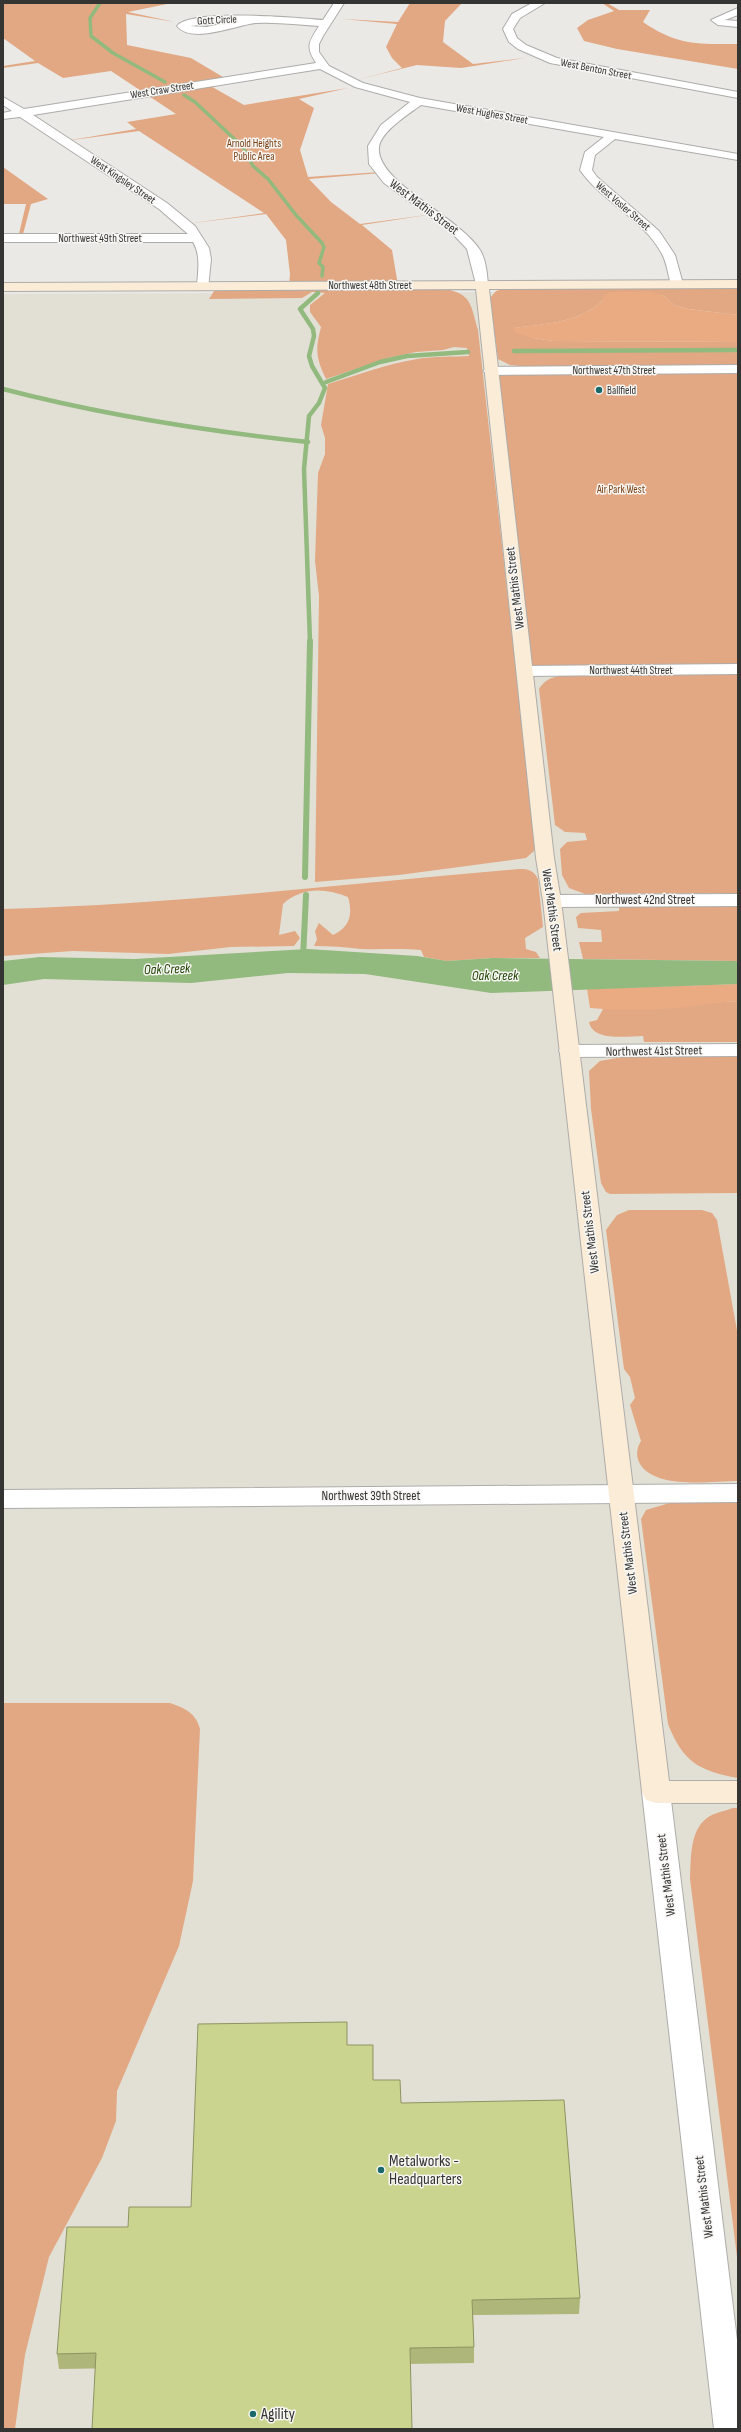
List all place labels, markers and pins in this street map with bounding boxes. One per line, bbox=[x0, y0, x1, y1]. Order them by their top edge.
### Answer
place label: Ballfield bbox=[607, 384, 637, 397]
marker: Ballfield bbox=[594, 385, 604, 395]
place label: Metalworks - Headquarters bbox=[389, 2152, 462, 2189]
marker: Metalworks - Headquarters bbox=[376, 2165, 386, 2175]
place label: Agility bbox=[260, 2405, 295, 2424]
marker: Agility bbox=[248, 2409, 258, 2419]

